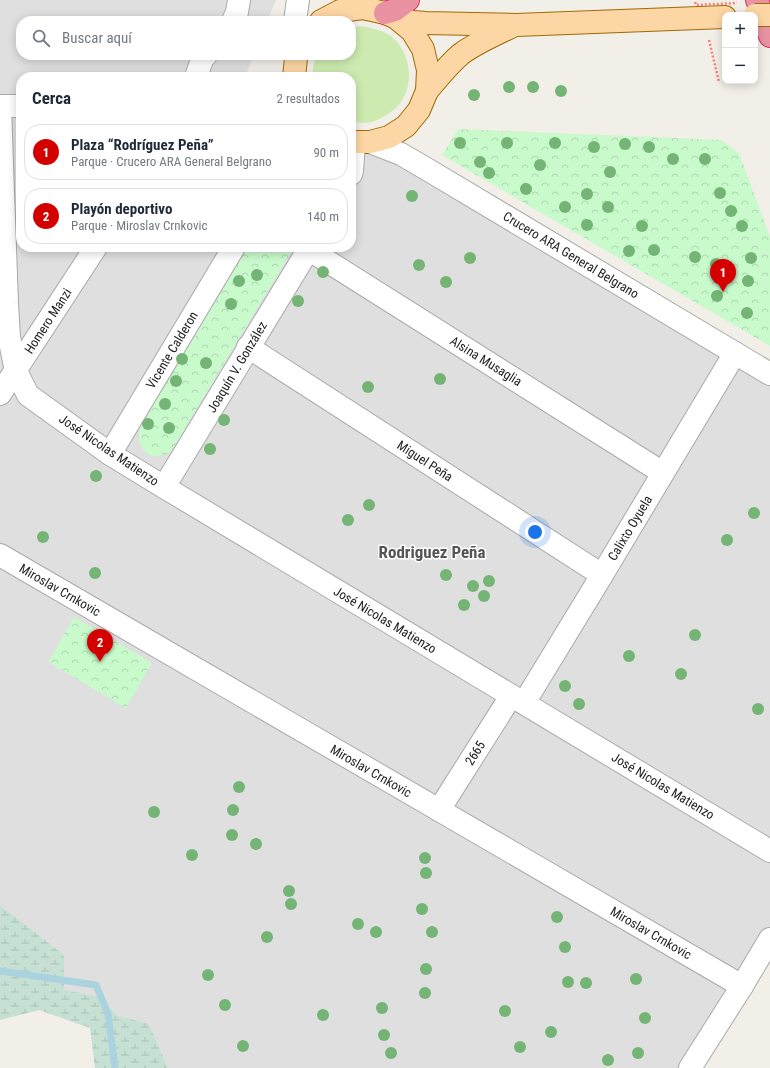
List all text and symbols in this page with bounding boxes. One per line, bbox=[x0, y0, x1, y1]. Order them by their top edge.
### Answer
map controls bbox=[722, 12, 758, 84]
button: + bbox=[722, 12, 758, 48]
search box bbox=[16, 16, 356, 60]
icon: search bbox=[30, 27, 52, 49]
text: Buscar aquí bbox=[62, 29, 132, 47]
button: − bbox=[722, 48, 758, 84]
text: Cerca bbox=[32, 88, 71, 108]
text: 2 resultados bbox=[276, 91, 340, 106]
text: Plaza “Rodríguez Peña” bbox=[71, 136, 214, 154]
text: 1 bbox=[43, 145, 49, 160]
text: 90 m bbox=[313, 145, 339, 160]
text: Parque · Crucero ARA General Belgrano bbox=[71, 154, 272, 169]
text: Playón deportivo bbox=[71, 200, 172, 218]
text: 2 bbox=[43, 209, 49, 224]
text: 140 m bbox=[307, 209, 339, 224]
street label: Crucero ARA General Belgrano bbox=[501, 209, 641, 301]
text: Parque · Miroslav Crnkovic bbox=[71, 218, 207, 233]
pin: 1 bbox=[710, 259, 736, 292]
street label: Homero Manzi bbox=[21, 286, 75, 356]
street label: Vicente Calderon bbox=[143, 309, 201, 391]
street label: Joaquín V. González bbox=[204, 318, 270, 415]
street label: Alsina Musaglia bbox=[447, 333, 525, 389]
street label: José Nicolas Matienzo bbox=[56, 411, 162, 489]
street label: Miguel Peña bbox=[394, 437, 456, 485]
street label: Calixto Oyuela bbox=[605, 493, 655, 563]
your location bbox=[525, 522, 545, 542]
district label: Rodriguez Peña bbox=[379, 542, 485, 562]
street label: Miroslav Crnkovic bbox=[17, 561, 103, 619]
street label: José Nicolas Matienzo bbox=[331, 583, 439, 657]
pin: 2 bbox=[87, 629, 113, 662]
street label: 2665 bbox=[462, 738, 488, 768]
street label: Miroslav Crnkovic bbox=[328, 742, 414, 800]
street label: José Nicolas Matienzo bbox=[609, 749, 717, 823]
street label: Miroslav Crnkovic bbox=[608, 904, 694, 962]

